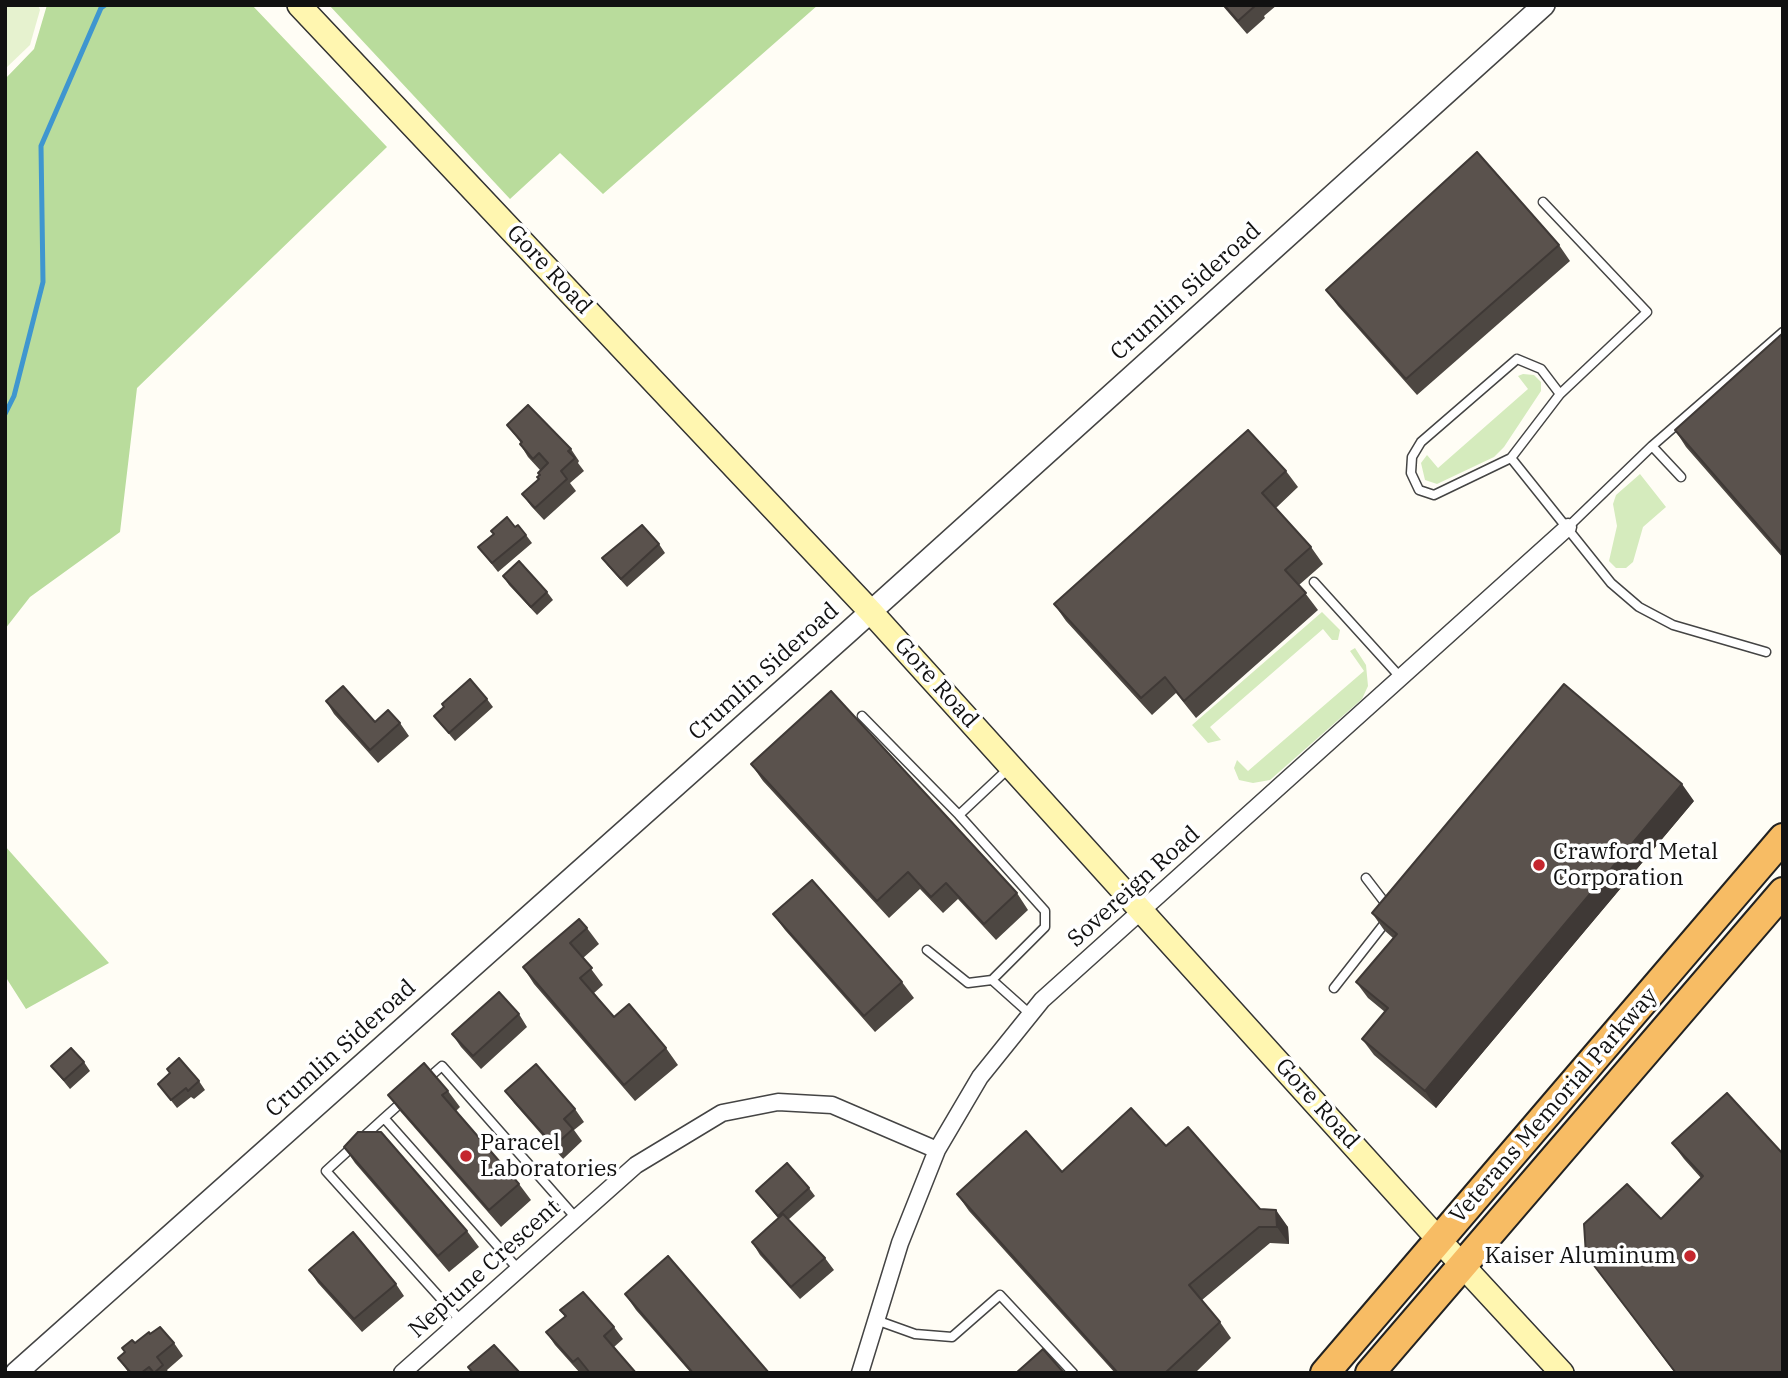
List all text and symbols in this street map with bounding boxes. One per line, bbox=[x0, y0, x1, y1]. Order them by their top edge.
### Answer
street label: Crumlin Sideroad bbox=[1105, 217, 1267, 367]
street label: Gore Road bbox=[501, 220, 597, 320]
street label: Crumlin Sideroad bbox=[683, 597, 845, 747]
street label: Gore Road bbox=[888, 632, 984, 734]
street label: Sovereign Road bbox=[1062, 821, 1206, 953]
place label: Crawford Metal Corporation bbox=[1553, 838, 1718, 892]
marker: Crawford Metal Corporation bbox=[1531, 857, 1547, 873]
street label: Crumlin Sideroad bbox=[260, 974, 422, 1124]
street label: Veterans Memorial Parkway bbox=[1444, 983, 1664, 1229]
street label: Gore Road bbox=[1269, 1053, 1365, 1155]
place label: Paracel Laboratories bbox=[480, 1129, 618, 1183]
marker: Paracel Laboratories bbox=[458, 1148, 474, 1164]
street label: Neptune Crescent bbox=[404, 1194, 566, 1344]
place label: Kaiser Aluminum bbox=[1485, 1242, 1676, 1270]
marker: Kaiser Aluminum bbox=[1682, 1248, 1698, 1264]

